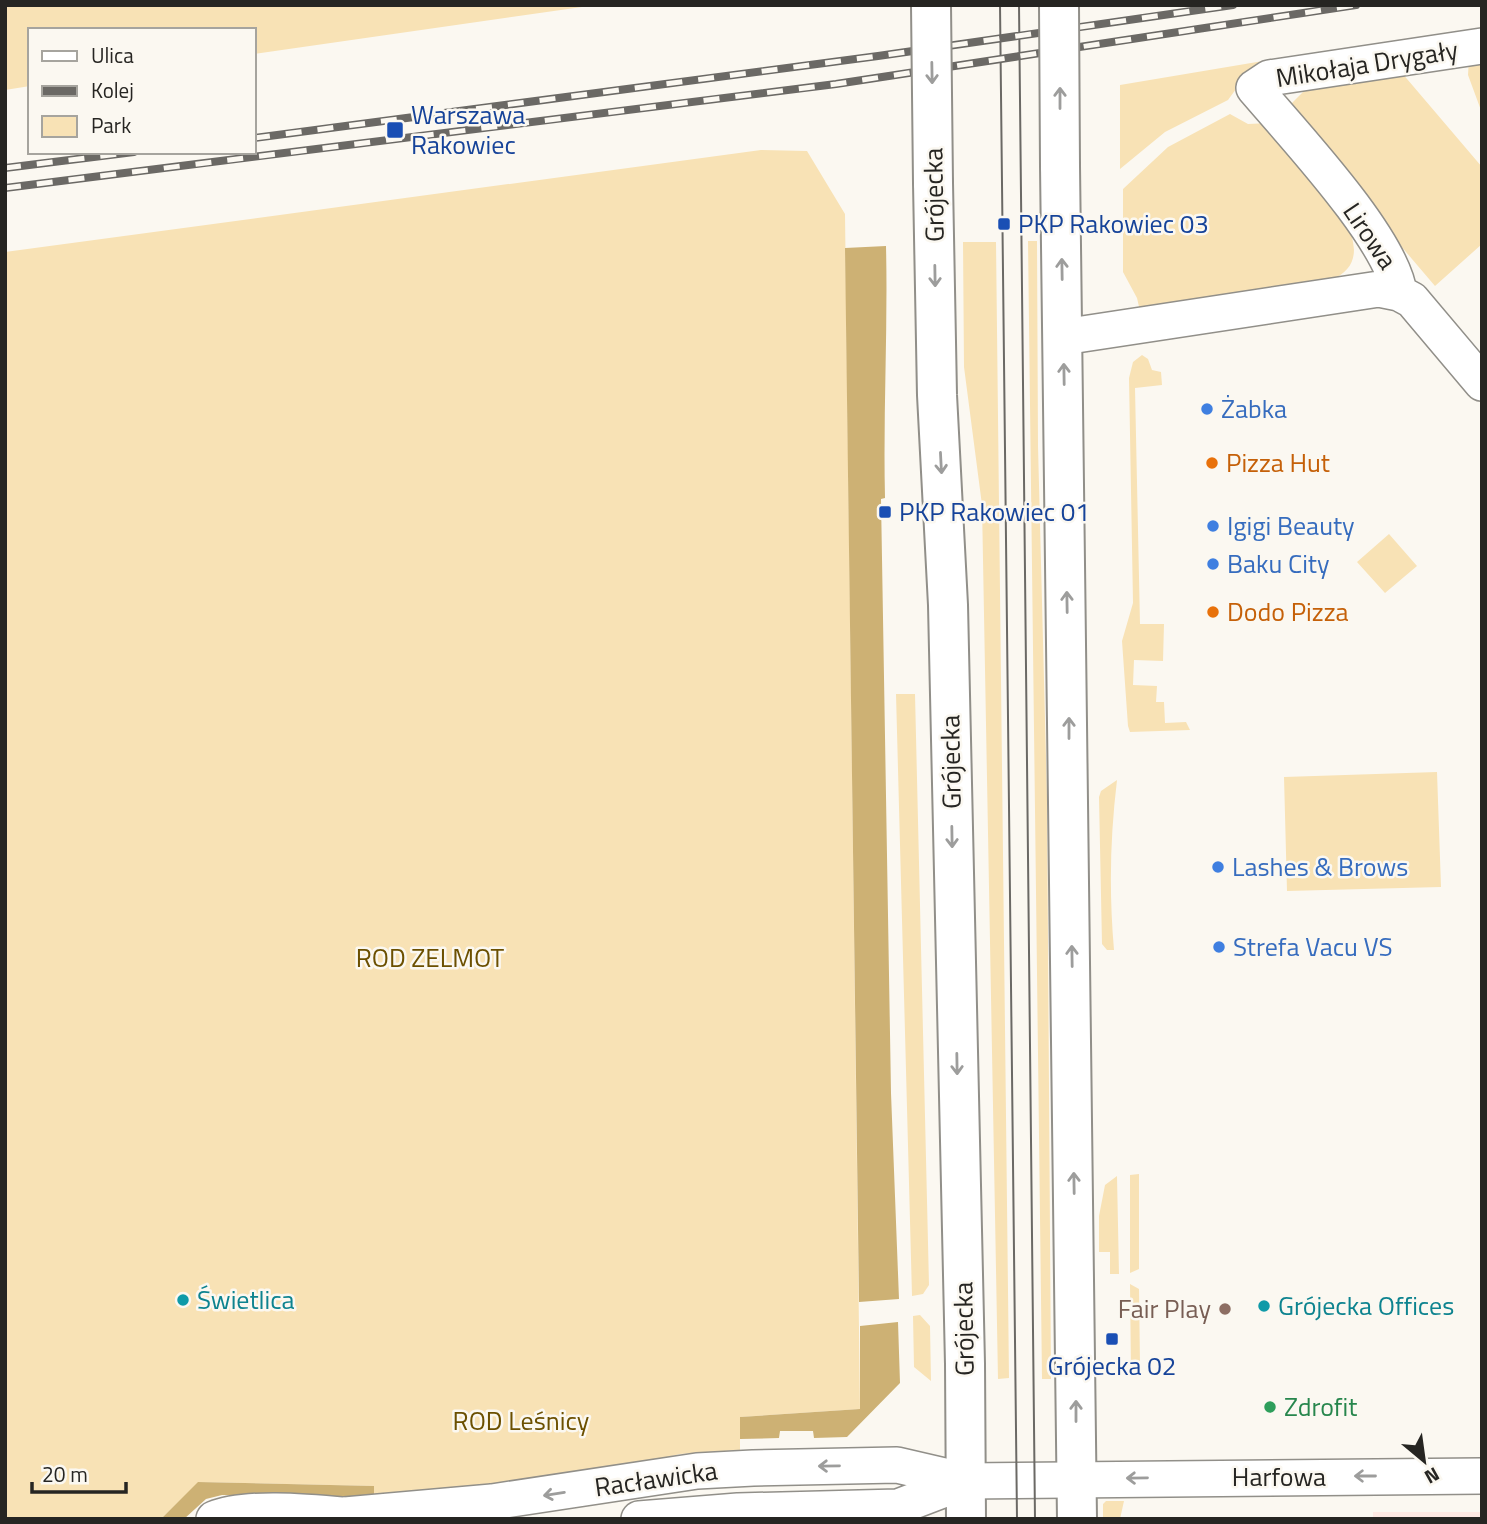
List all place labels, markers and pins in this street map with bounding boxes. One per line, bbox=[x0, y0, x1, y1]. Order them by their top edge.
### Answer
place label: Warszawa Rakowiec bbox=[411, 95, 525, 164]
marker: Warszawa Rakowiec bbox=[385, 120, 405, 140]
place label: PKP Rakowiec 03 bbox=[1018, 204, 1209, 243]
marker: PKP Rakowiec 03 bbox=[996, 216, 1012, 232]
place label: Żabka bbox=[1221, 389, 1287, 428]
marker: Żabka bbox=[1199, 401, 1215, 417]
place label: Pizza Hut bbox=[1226, 443, 1330, 482]
marker: Pizza Hut bbox=[1204, 455, 1220, 471]
place label: PKP Rakowiec 01 bbox=[899, 492, 1090, 531]
marker: PKP Rakowiec 01 bbox=[877, 504, 893, 520]
place label: Igigi Beauty bbox=[1227, 506, 1355, 545]
marker: Igigi Beauty bbox=[1205, 518, 1221, 534]
place label: Baku City bbox=[1227, 544, 1330, 583]
marker: Baku City bbox=[1205, 556, 1221, 572]
place label: Dodo Pizza bbox=[1227, 592, 1349, 631]
marker: Dodo Pizza bbox=[1205, 604, 1221, 620]
place label: Lashes & Brows bbox=[1232, 847, 1408, 886]
marker: Lashes & Brows bbox=[1210, 859, 1226, 875]
place label: Strefa Vacu VS bbox=[1233, 927, 1393, 966]
marker: Strefa Vacu VS bbox=[1211, 939, 1227, 955]
place label: Świetlica bbox=[197, 1280, 295, 1319]
place label: Grójecka Offices bbox=[1278, 1286, 1454, 1325]
place label: Fair Play bbox=[1118, 1289, 1211, 1328]
marker: Świetlica bbox=[175, 1292, 191, 1308]
marker: Grójecka Offices bbox=[1256, 1298, 1272, 1314]
marker: Fair Play bbox=[1217, 1301, 1233, 1317]
marker: Grójecka 02 bbox=[1104, 1331, 1120, 1347]
place label: Grójecka 02 bbox=[1048, 1346, 1176, 1385]
place label: Zdrofit bbox=[1284, 1387, 1357, 1426]
marker: Zdrofit bbox=[1262, 1399, 1278, 1415]

